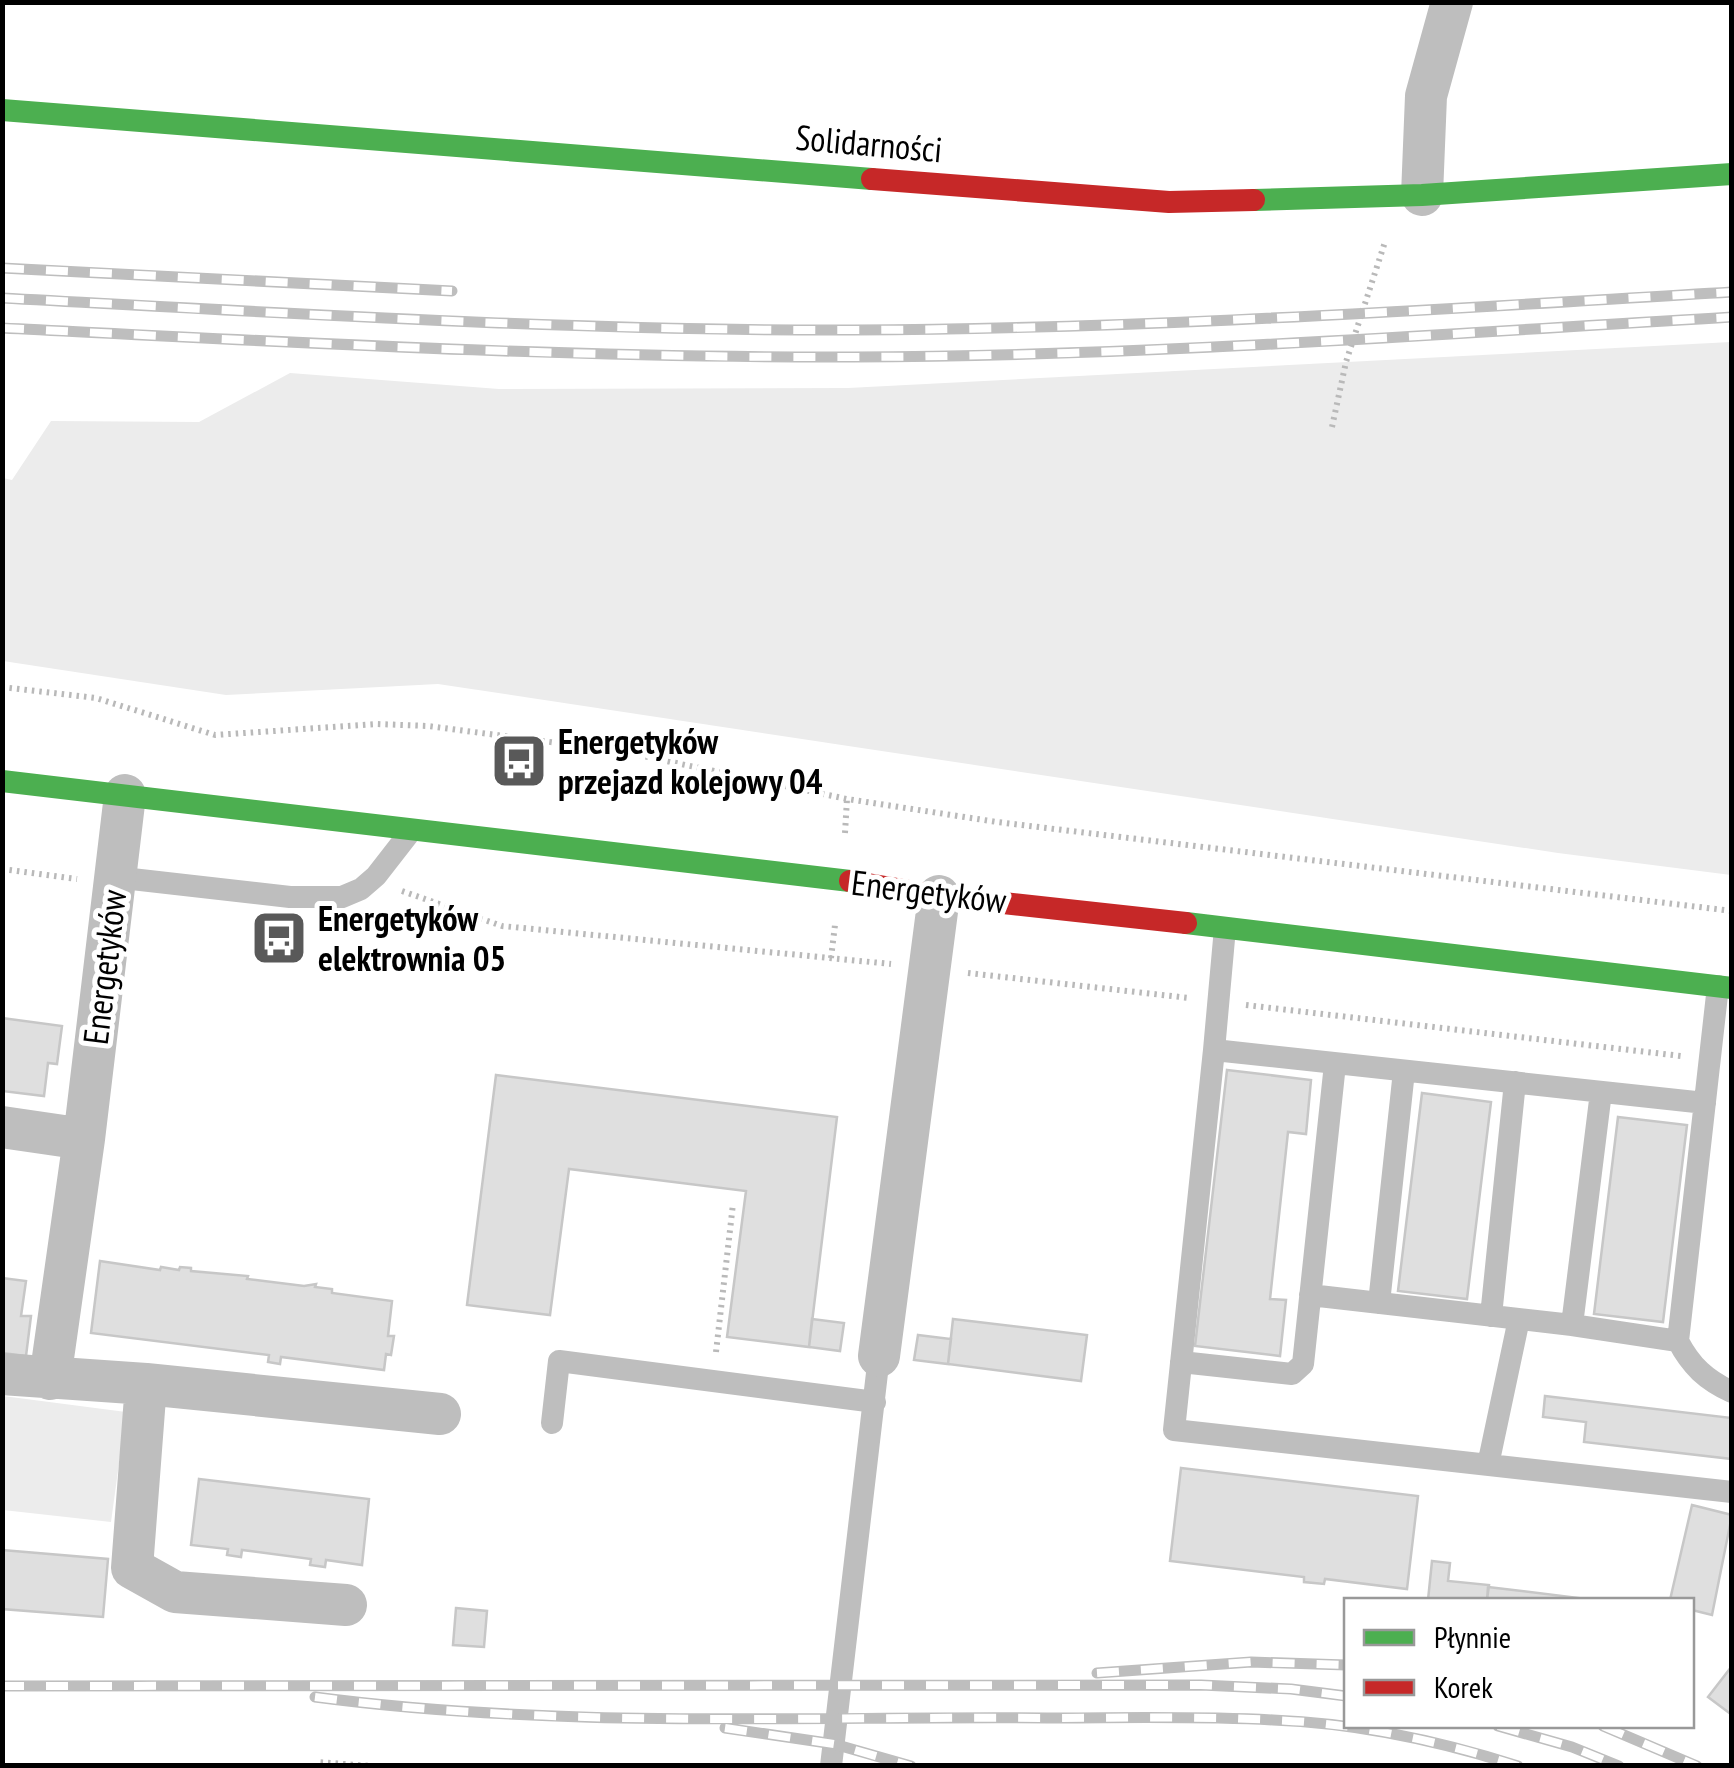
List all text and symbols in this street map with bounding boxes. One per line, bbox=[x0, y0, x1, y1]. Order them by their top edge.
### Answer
street label: Solidarności bbox=[794, 114, 944, 172]
place label: Energetyków przejazd kolejowy 04 bbox=[558, 718, 823, 804]
bus stop icon: Energetyków przejazd kolejowy 04 bbox=[489, 731, 549, 791]
street label: Energetyków bbox=[849, 859, 1009, 923]
street label: Energetyków bbox=[72, 887, 136, 1047]
place label: Energetyków elektrownia 05 bbox=[318, 895, 506, 981]
bus stop icon: Energetyków elektrownia 05 bbox=[249, 908, 309, 968]
legend bbox=[1344, 1598, 1694, 1728]
text: Płynnie bbox=[1434, 1617, 1511, 1656]
text: Korek bbox=[1434, 1667, 1493, 1706]

